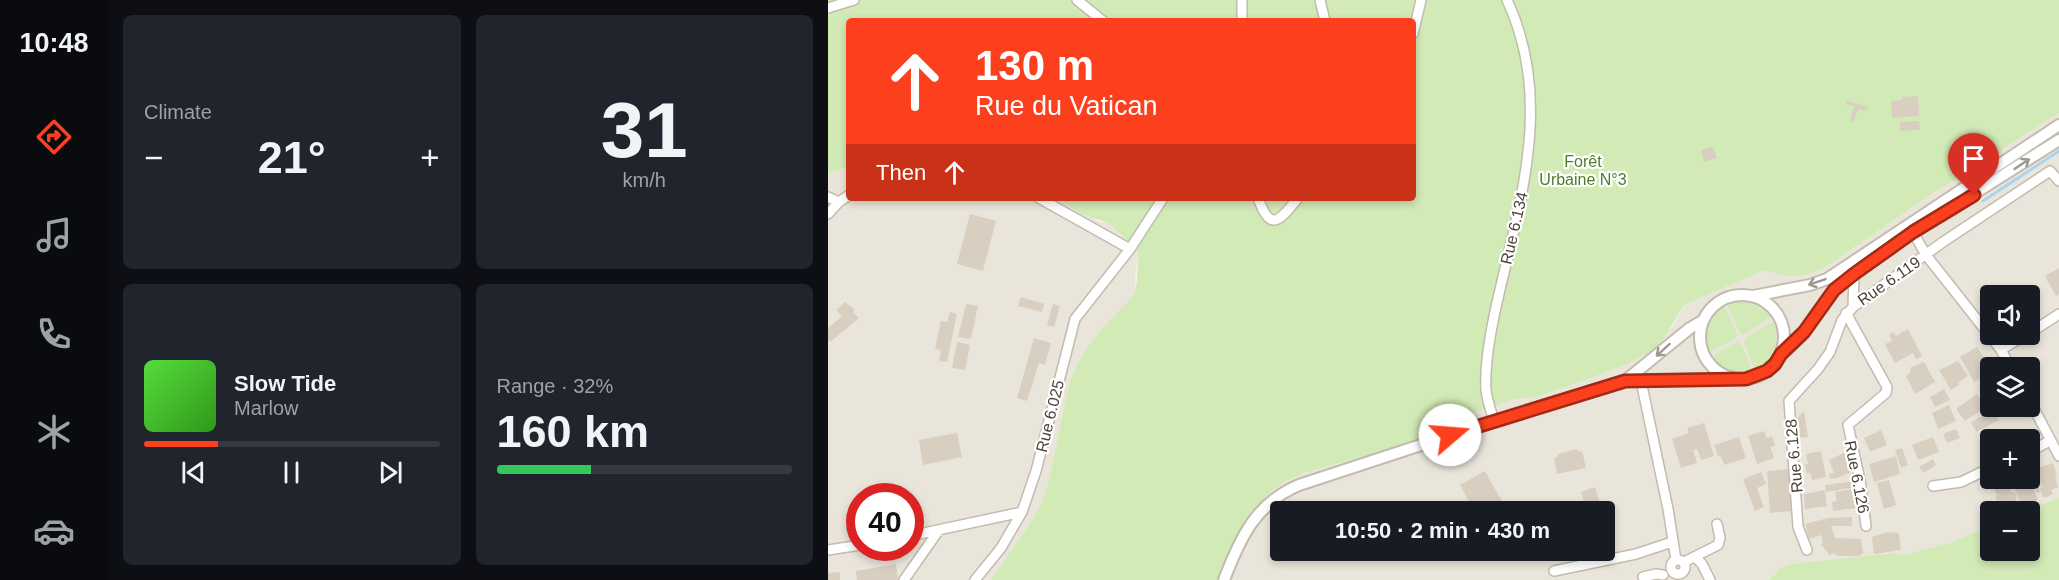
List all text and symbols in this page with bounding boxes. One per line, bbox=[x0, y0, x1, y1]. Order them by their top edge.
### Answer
text: 10:48 bbox=[19, 28, 89, 58]
icon: ahead bbox=[876, 42, 954, 120]
text: 130 m bbox=[975, 42, 1094, 89]
text: 31 bbox=[601, 86, 688, 174]
text: Rue du Vatican bbox=[975, 91, 1158, 121]
text: Climate bbox=[144, 101, 212, 123]
icon: directions bbox=[33, 116, 75, 158]
text: 21° bbox=[258, 132, 326, 183]
pin bbox=[1948, 133, 1999, 195]
text: − bbox=[144, 139, 163, 176]
text: + bbox=[420, 139, 440, 176]
icon: arrive bbox=[1957, 142, 1990, 175]
park label: Forêt Urbaine N°3 bbox=[1539, 153, 1627, 188]
icon: ahead bbox=[938, 156, 971, 189]
one-way arrow bbox=[2013, 158, 2030, 170]
text: Then bbox=[876, 160, 926, 185]
text: km/h bbox=[623, 169, 666, 191]
street label: Rue 6.134 bbox=[1497, 190, 1531, 266]
icon: music bbox=[33, 214, 75, 256]
street label: Rue 6.119 bbox=[1854, 253, 1924, 309]
one-way arrow bbox=[1808, 278, 1826, 289]
map controls bbox=[1980, 285, 2040, 561]
button: sound bbox=[1980, 285, 2040, 345]
icon: phone bbox=[33, 313, 75, 355]
one-way arrow bbox=[1656, 343, 1671, 357]
button: layers bbox=[1980, 357, 2040, 417]
text: Slow Tide bbox=[234, 371, 336, 396]
text: Range · 32% bbox=[497, 375, 613, 397]
street label: Rue 6.025 bbox=[1033, 378, 1067, 454]
text: Marlow bbox=[234, 397, 298, 419]
position arrow bbox=[1418, 403, 1482, 467]
text: 160 km bbox=[497, 406, 649, 457]
icon: climate bbox=[33, 411, 75, 453]
street label: Rue 6.128 bbox=[1782, 418, 1806, 494]
button: + bbox=[1980, 429, 2040, 489]
street label: Rue 6.126 bbox=[1842, 439, 1872, 515]
icon: previous bbox=[177, 456, 210, 489]
icon: pause bbox=[275, 456, 308, 489]
icon: next bbox=[374, 456, 407, 489]
speed limit sign: 40 bbox=[846, 483, 924, 561]
button: − bbox=[1980, 501, 2040, 561]
icon: car bbox=[33, 510, 75, 552]
text: 10:50 · 2 min · 430 m bbox=[1335, 518, 1550, 543]

